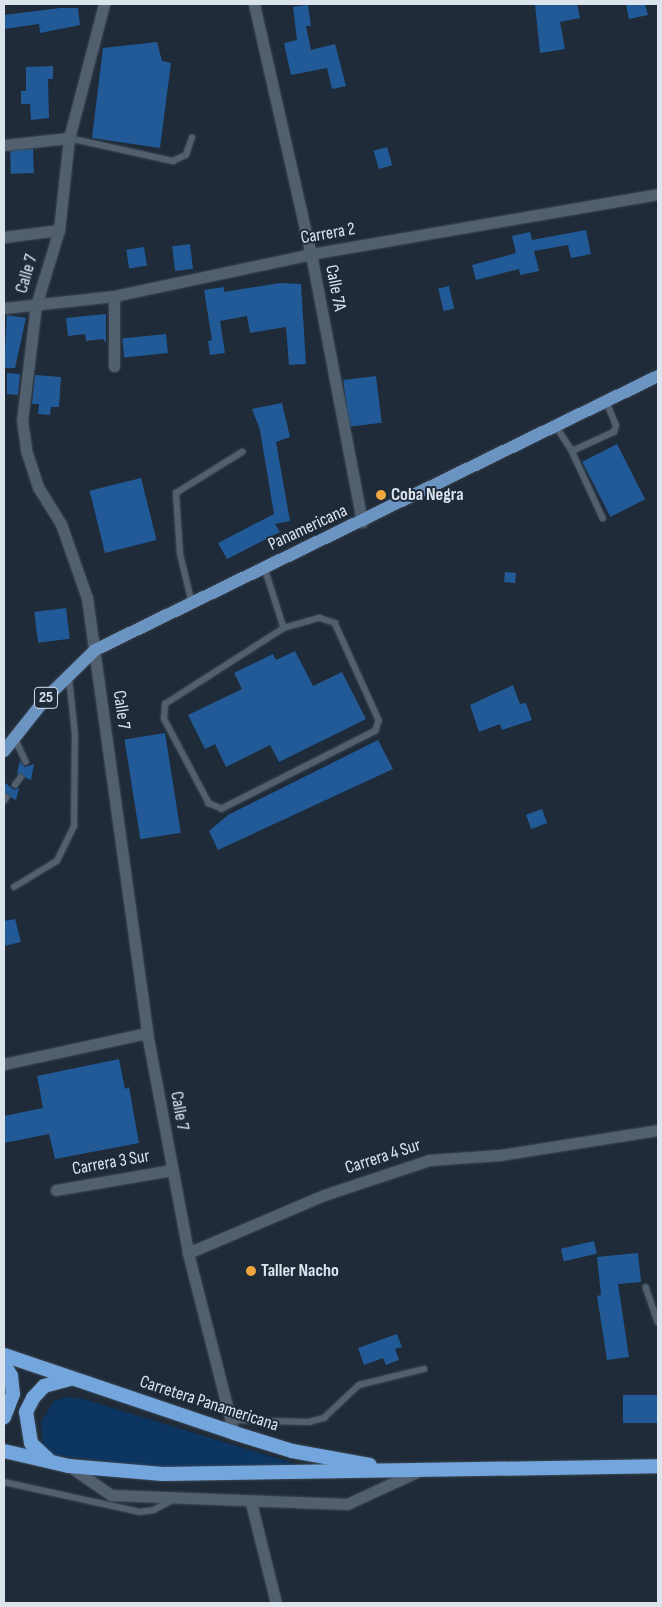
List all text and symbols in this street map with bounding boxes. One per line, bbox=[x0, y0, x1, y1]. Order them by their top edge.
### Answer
street label: Carrera 2 bbox=[299, 219, 357, 249]
street label: Calle 7 bbox=[11, 252, 43, 296]
street label: Calle 7A bbox=[320, 263, 350, 313]
place label: Coba Negra bbox=[391, 484, 463, 506]
marker: Coba Negra bbox=[375, 489, 387, 501]
street label: Panamericana bbox=[265, 500, 351, 556]
road number: 25 bbox=[34, 684, 58, 711]
street label: Calle 7 bbox=[108, 689, 134, 731]
street label: Calle 7 bbox=[165, 1090, 193, 1132]
street label: Carrera 4 Sur bbox=[343, 1135, 423, 1179]
street label: Carrera 3 Sur bbox=[71, 1146, 151, 1180]
place label: Taller Nacho bbox=[261, 1260, 339, 1282]
marker: Taller Nacho bbox=[245, 1265, 257, 1277]
street label: Carretera Panamericana bbox=[137, 1371, 281, 1437]

